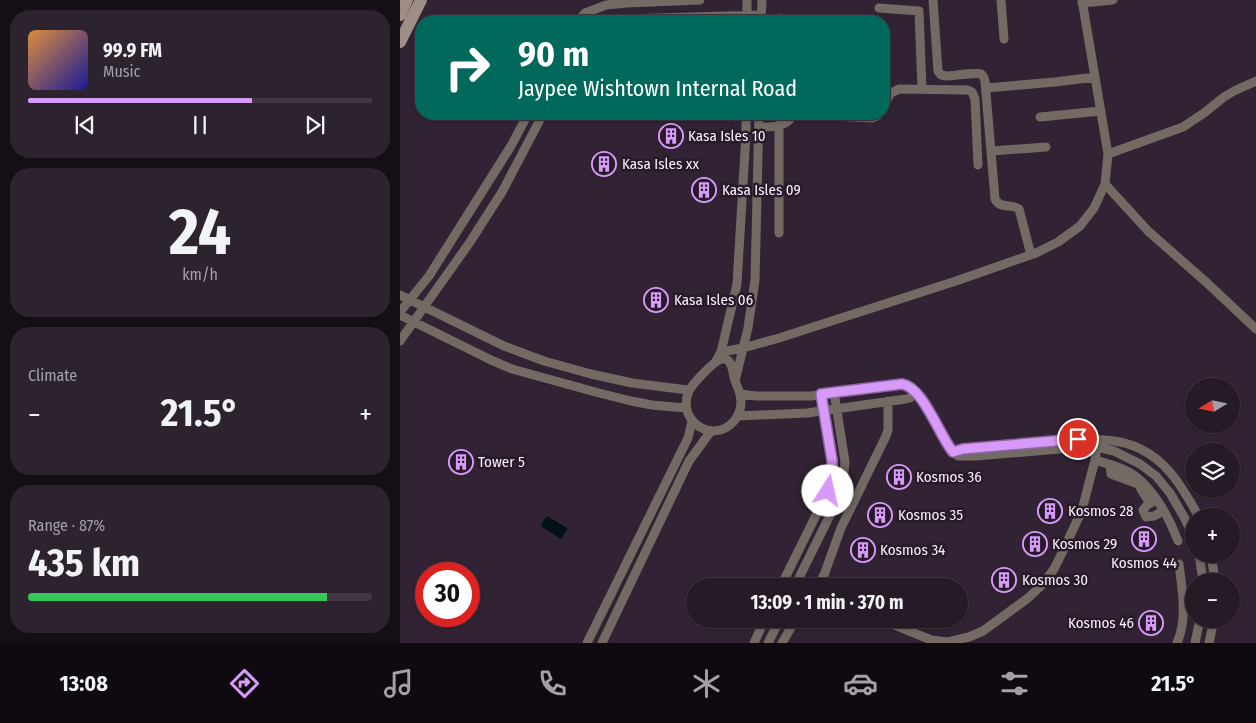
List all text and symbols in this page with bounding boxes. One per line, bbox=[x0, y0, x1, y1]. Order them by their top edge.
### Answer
text: 90 m bbox=[518, 33, 589, 75]
icon: right bbox=[435, 35, 500, 100]
text: 99.9 FM bbox=[103, 39, 162, 62]
text: Music bbox=[103, 62, 140, 81]
text: Jaypee Wishtown Internal Road bbox=[518, 75, 797, 102]
icon: previous bbox=[71, 111, 99, 139]
icon: pause bbox=[186, 111, 214, 139]
icon: next bbox=[301, 111, 329, 139]
building icon: Kasa Isles 10 bbox=[658, 123, 684, 149]
place label: Kasa Isles 10 bbox=[688, 127, 765, 145]
building icon: Kasa Isles xx bbox=[591, 151, 617, 177]
place label: Kasa Isles xx bbox=[622, 155, 699, 173]
building icon: Kasa Isles 09 bbox=[691, 177, 717, 203]
place label: Kasa Isles 09 bbox=[722, 181, 801, 199]
text: 24 bbox=[169, 193, 231, 271]
text: km/h bbox=[182, 265, 218, 284]
building icon: Kasa Isles 06 bbox=[643, 287, 669, 313]
place label: Kasa Isles 06 bbox=[674, 291, 753, 309]
text: Climate bbox=[28, 366, 77, 385]
north arrow bbox=[1185, 378, 1240, 432]
map controls bbox=[1185, 378, 1240, 628]
text: 21.5° bbox=[161, 390, 239, 436]
text: − bbox=[28, 398, 41, 431]
text: + bbox=[359, 398, 372, 431]
pin bbox=[1057, 418, 1099, 460]
icon: arrive bbox=[1064, 425, 1092, 453]
button: layers bbox=[1185, 443, 1240, 498]
building icon: Tower 5 bbox=[448, 449, 474, 475]
place label: Tower 5 bbox=[478, 453, 525, 471]
position arrow bbox=[801, 464, 853, 516]
building icon: Kosmos 36 bbox=[886, 464, 912, 490]
place label: Kosmos 36 bbox=[916, 468, 982, 486]
building icon: Kosmos 28 bbox=[1037, 498, 1063, 524]
building icon: Kosmos 35 bbox=[867, 502, 893, 528]
place label: Kosmos 28 bbox=[1068, 502, 1134, 520]
place label: Kosmos 35 bbox=[898, 506, 963, 524]
button: + bbox=[1185, 508, 1240, 563]
text: Range · 87% bbox=[28, 516, 105, 535]
building icon: Kosmos 44 bbox=[1131, 526, 1157, 552]
building icon: Kosmos 29 bbox=[1022, 531, 1048, 557]
place label: Kosmos 29 bbox=[1052, 535, 1117, 553]
building icon: Kosmos 34 bbox=[850, 537, 876, 563]
text: 435 km bbox=[28, 540, 140, 586]
place label: Kosmos 34 bbox=[880, 541, 945, 559]
place label: Kosmos 44 bbox=[1111, 554, 1177, 572]
speed limit sign: 30 bbox=[415, 562, 480, 627]
building icon: Kosmos 30 bbox=[991, 567, 1017, 593]
place label: Kosmos 30 bbox=[1022, 571, 1088, 589]
button: − bbox=[1185, 573, 1240, 628]
text: 13:09 · 1 min · 370 m bbox=[751, 591, 903, 614]
building icon: Kosmos 46 bbox=[1138, 610, 1164, 636]
place label: Kosmos 46 bbox=[1068, 614, 1134, 632]
icon: directions bbox=[227, 666, 262, 701]
icon: music bbox=[381, 666, 416, 701]
icon: phone bbox=[535, 666, 570, 701]
icon: climate bbox=[689, 666, 724, 701]
icon: car bbox=[843, 666, 878, 701]
icon: filters bbox=[997, 666, 1032, 701]
text: 13:08 bbox=[60, 670, 108, 697]
text: 21.5° bbox=[1151, 670, 1196, 697]

